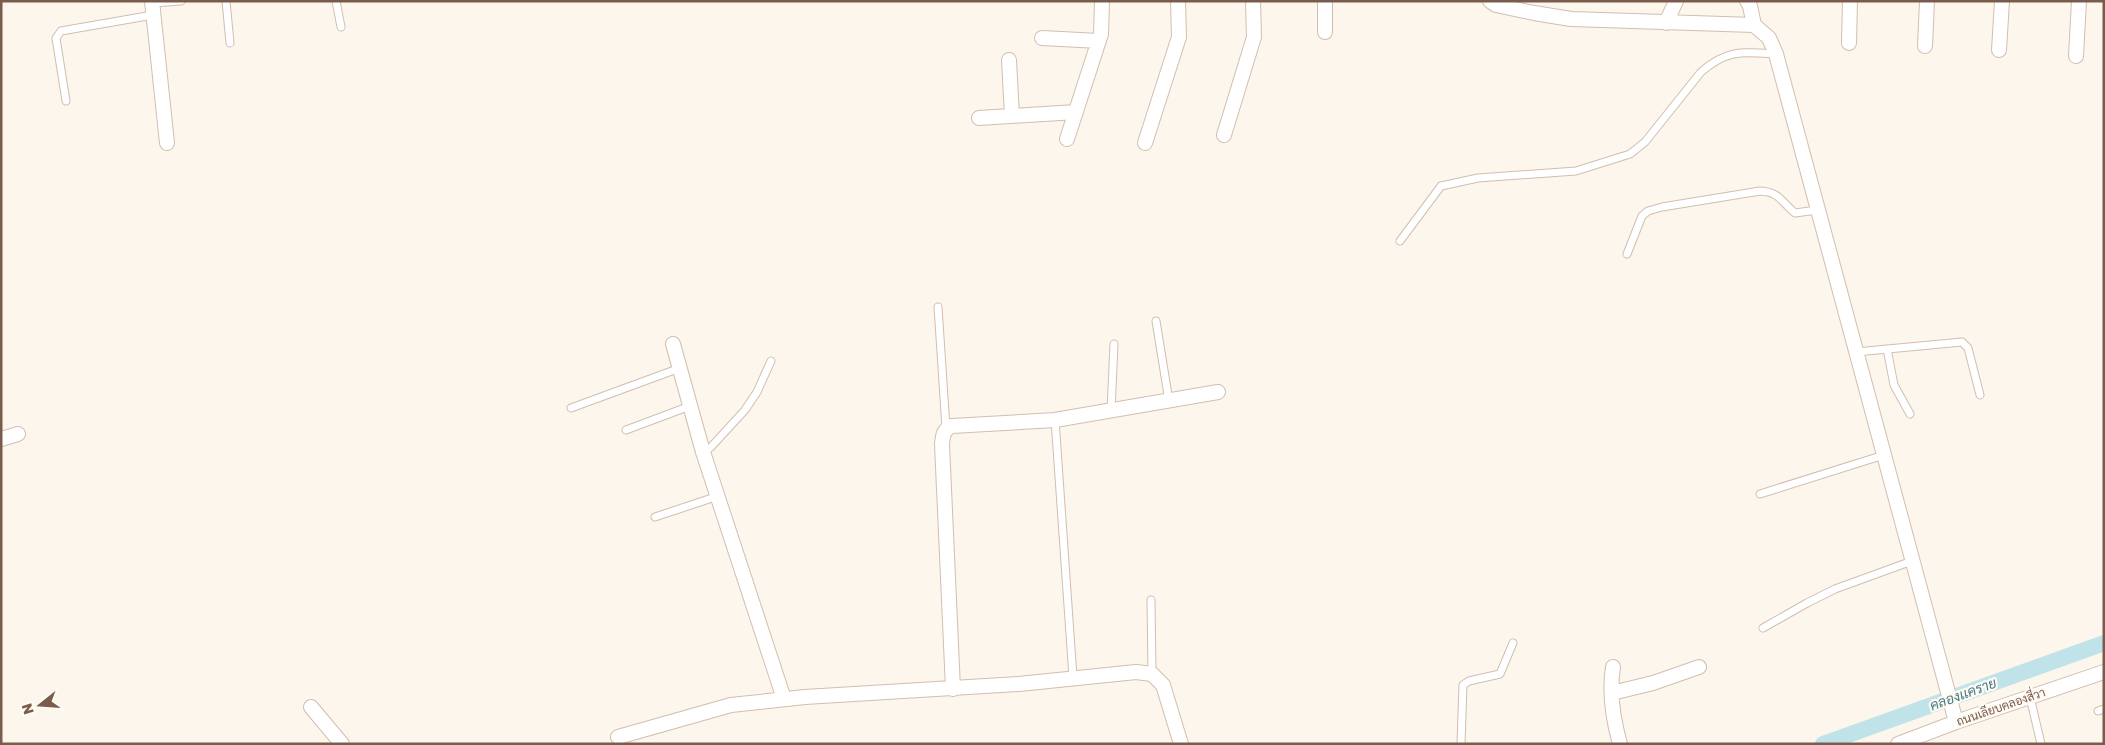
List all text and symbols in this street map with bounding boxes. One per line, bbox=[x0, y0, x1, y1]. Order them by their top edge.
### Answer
water label: คลองเเคราย bbox=[1927, 674, 1999, 713]
north arrow bbox=[15, 680, 65, 730]
street label: ถนนเลียบคลองสี่วา bbox=[1953, 681, 2047, 729]
text: N bbox=[17, 701, 37, 717]

